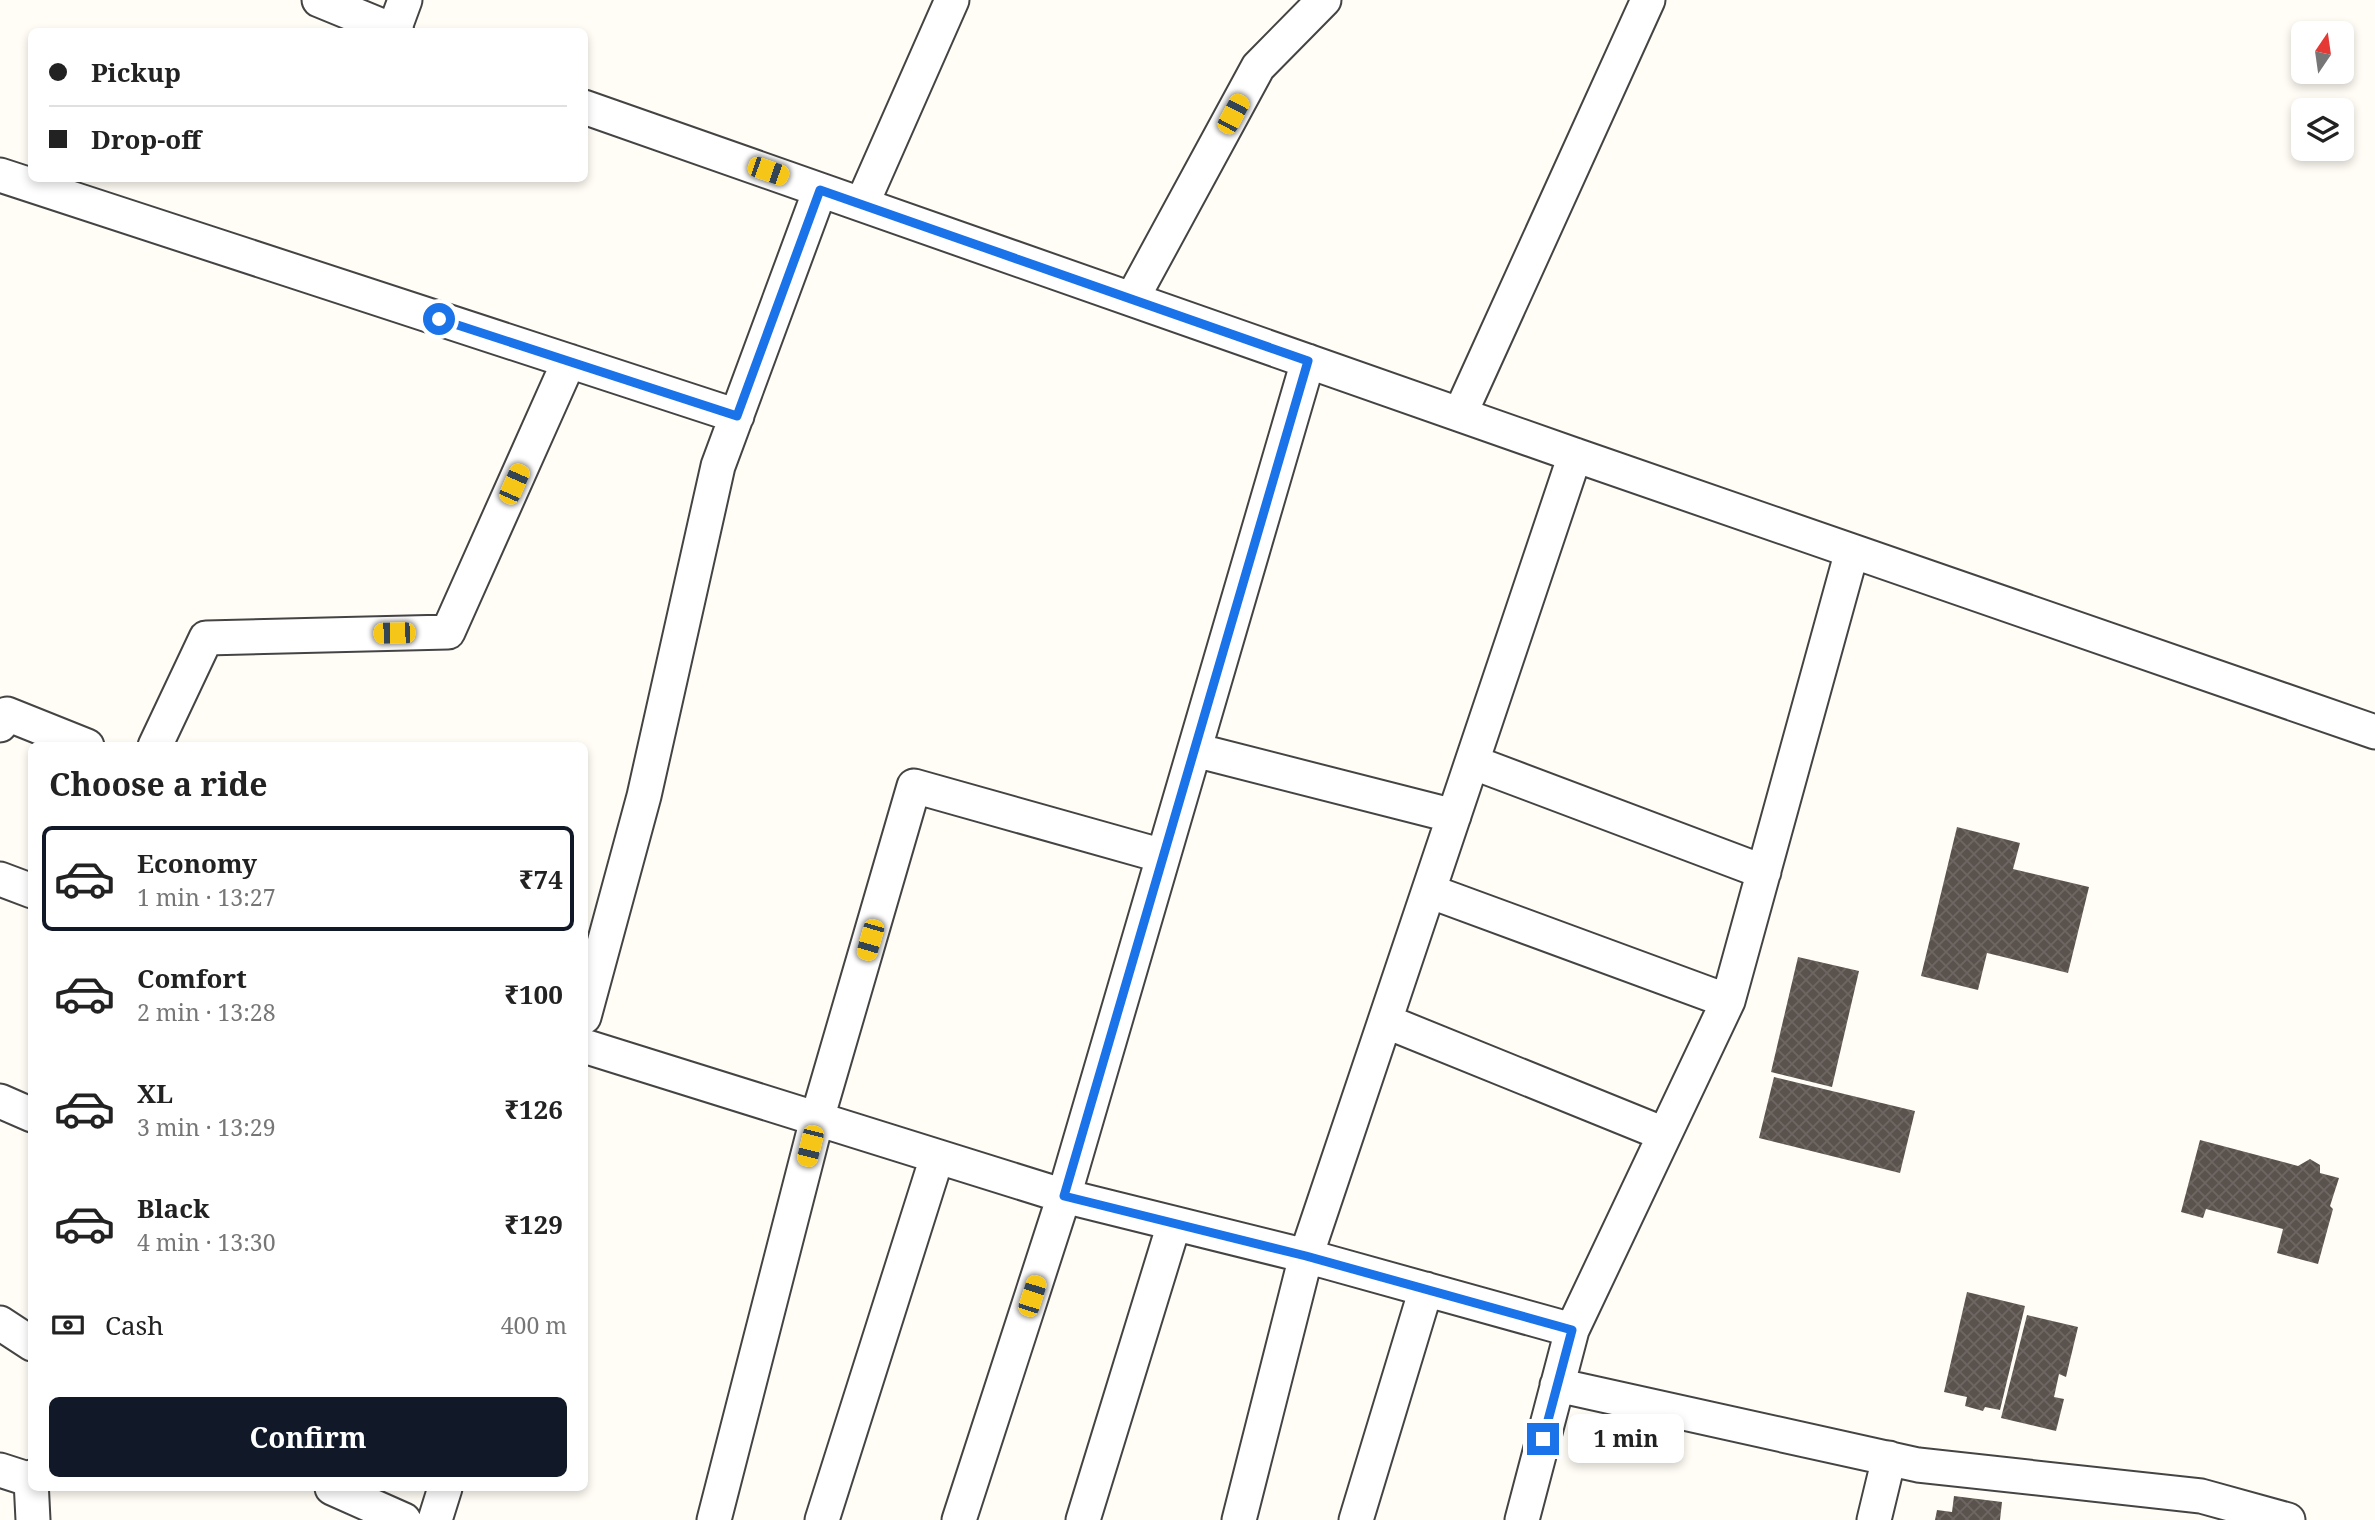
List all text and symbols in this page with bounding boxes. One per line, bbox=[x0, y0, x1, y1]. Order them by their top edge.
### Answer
north arrow bbox=[2291, 21, 2354, 84]
map controls bbox=[2291, 21, 2354, 161]
text: Pickup bbox=[91, 54, 181, 90]
car bbox=[1214, 91, 1253, 137]
button: layers bbox=[2291, 98, 2354, 161]
text: Drop-off bbox=[91, 121, 201, 157]
car bbox=[745, 154, 792, 188]
route start bbox=[423, 303, 455, 335]
car bbox=[496, 461, 533, 507]
car bbox=[373, 622, 416, 644]
text: Choose a ride bbox=[49, 762, 268, 805]
text: Economy bbox=[137, 845, 257, 881]
icon: car bbox=[53, 847, 116, 910]
text: ₹74 bbox=[519, 861, 563, 897]
text: 1 min · 13:27 bbox=[137, 881, 275, 913]
car bbox=[855, 917, 886, 963]
text: Comfort bbox=[137, 960, 247, 996]
icon: car bbox=[53, 962, 116, 1025]
text: ₹100 bbox=[504, 976, 563, 1012]
text: 2 min · 13:28 bbox=[137, 996, 275, 1028]
text: XL bbox=[137, 1075, 173, 1111]
icon: car bbox=[53, 1077, 116, 1140]
text: ₹126 bbox=[504, 1091, 563, 1127]
text: 3 min · 13:29 bbox=[137, 1111, 275, 1143]
car bbox=[795, 1123, 826, 1169]
text: Black bbox=[137, 1190, 210, 1226]
icon: car bbox=[53, 1192, 116, 1255]
text: ₹129 bbox=[504, 1206, 563, 1242]
text: 4 min · 13:30 bbox=[137, 1226, 275, 1258]
car bbox=[1016, 1273, 1049, 1319]
icon: cash bbox=[49, 1306, 87, 1344]
text: Cash bbox=[105, 1307, 164, 1343]
text: 400 m bbox=[501, 1309, 567, 1341]
button: Confirm bbox=[49, 1397, 567, 1477]
callout: 1 min bbox=[1568, 1414, 1683, 1464]
text: 1 min bbox=[1593, 1422, 1659, 1454]
route end bbox=[1527, 1423, 1559, 1455]

